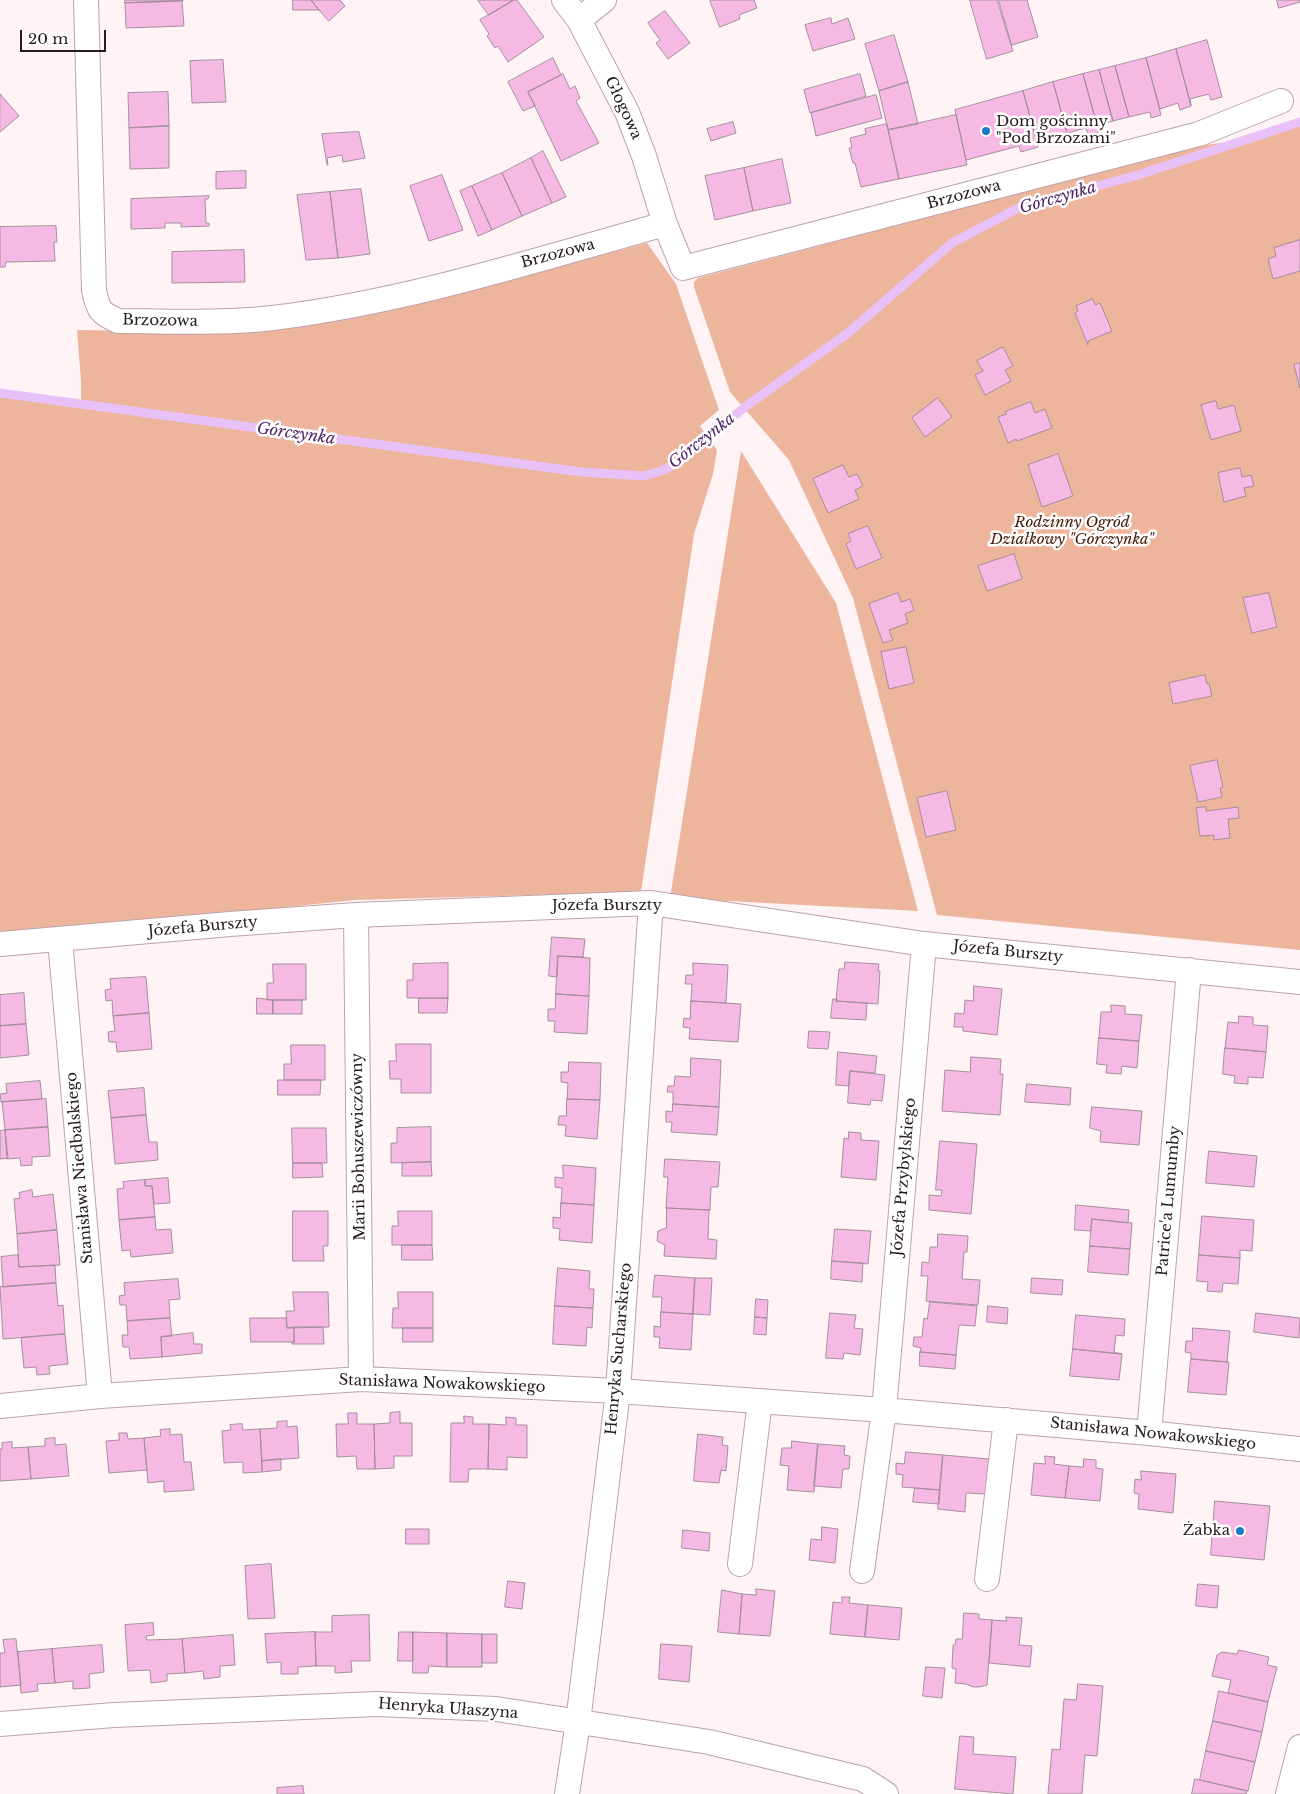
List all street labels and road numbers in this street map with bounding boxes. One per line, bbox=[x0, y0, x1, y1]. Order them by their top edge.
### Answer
street label: Głogowa bbox=[601, 74, 645, 142]
street label: Brzozowa bbox=[925, 177, 1003, 213]
street label: Brzozowa bbox=[519, 236, 597, 272]
street label: Brzozowa bbox=[122, 311, 198, 331]
street label: Józefa Burszty bbox=[552, 897, 662, 915]
street label: Józefa Burszty bbox=[147, 913, 259, 941]
street label: Józefa Burszty bbox=[952, 937, 1064, 967]
street label: Marii Bohuszewiczówny bbox=[348, 1053, 370, 1241]
street label: Stanisława Niedbalskiego bbox=[63, 1071, 97, 1265]
street label: Józefa Przybylskiego bbox=[888, 1097, 920, 1257]
street label: Patrice'a Lumumby bbox=[1153, 1125, 1185, 1277]
street label: Henryka Sucharskiego bbox=[602, 1262, 636, 1436]
street label: Stanisława Nowakowskiego bbox=[338, 1371, 546, 1397]
street label: Stanisława Nowakowskiego bbox=[1049, 1414, 1257, 1454]
street label: Henryka Ułaszyna bbox=[377, 1695, 519, 1723]

